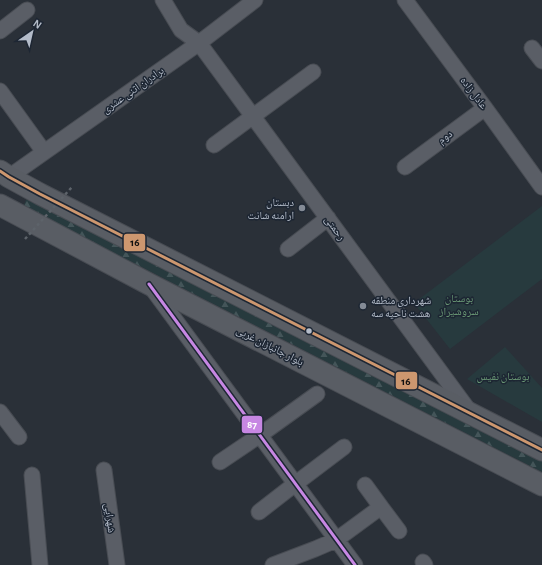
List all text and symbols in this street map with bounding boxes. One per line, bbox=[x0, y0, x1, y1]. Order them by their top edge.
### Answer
north arrow bbox=[12, 12, 52, 52]
text: N bbox=[31, 17, 44, 31]
street label: برادران اثنی عشری bbox=[100, 65, 167, 116]
street label: عادل زاده bbox=[458, 75, 490, 112]
street label: دوم bbox=[436, 128, 455, 147]
place label: دبستان ارامنه شانت bbox=[247, 197, 294, 221]
marker: دبستان ارامنه شانت bbox=[297, 203, 307, 213]
street label: رحمتی bbox=[322, 214, 347, 243]
line badge: 16 bbox=[123, 233, 146, 252]
text: 16 bbox=[130, 237, 140, 248]
park label: بوستان سروشیراز bbox=[438, 293, 479, 317]
place label: شهرداری منطقه هشت ناحیه سه bbox=[371, 295, 431, 319]
marker: شهرداری منطقه هشت ناحیه سه bbox=[358, 301, 368, 311]
street label: بلوار جانبازان غربی bbox=[234, 324, 305, 369]
unlabelled marker bbox=[304, 326, 314, 336]
line badge: 16 bbox=[395, 371, 418, 390]
park label: بوستان نفیس bbox=[477, 371, 529, 383]
text: 16 bbox=[401, 376, 411, 387]
line badge: 87 bbox=[241, 415, 263, 434]
text: 87 bbox=[247, 419, 257, 430]
street label: شهرایی bbox=[101, 502, 118, 534]

